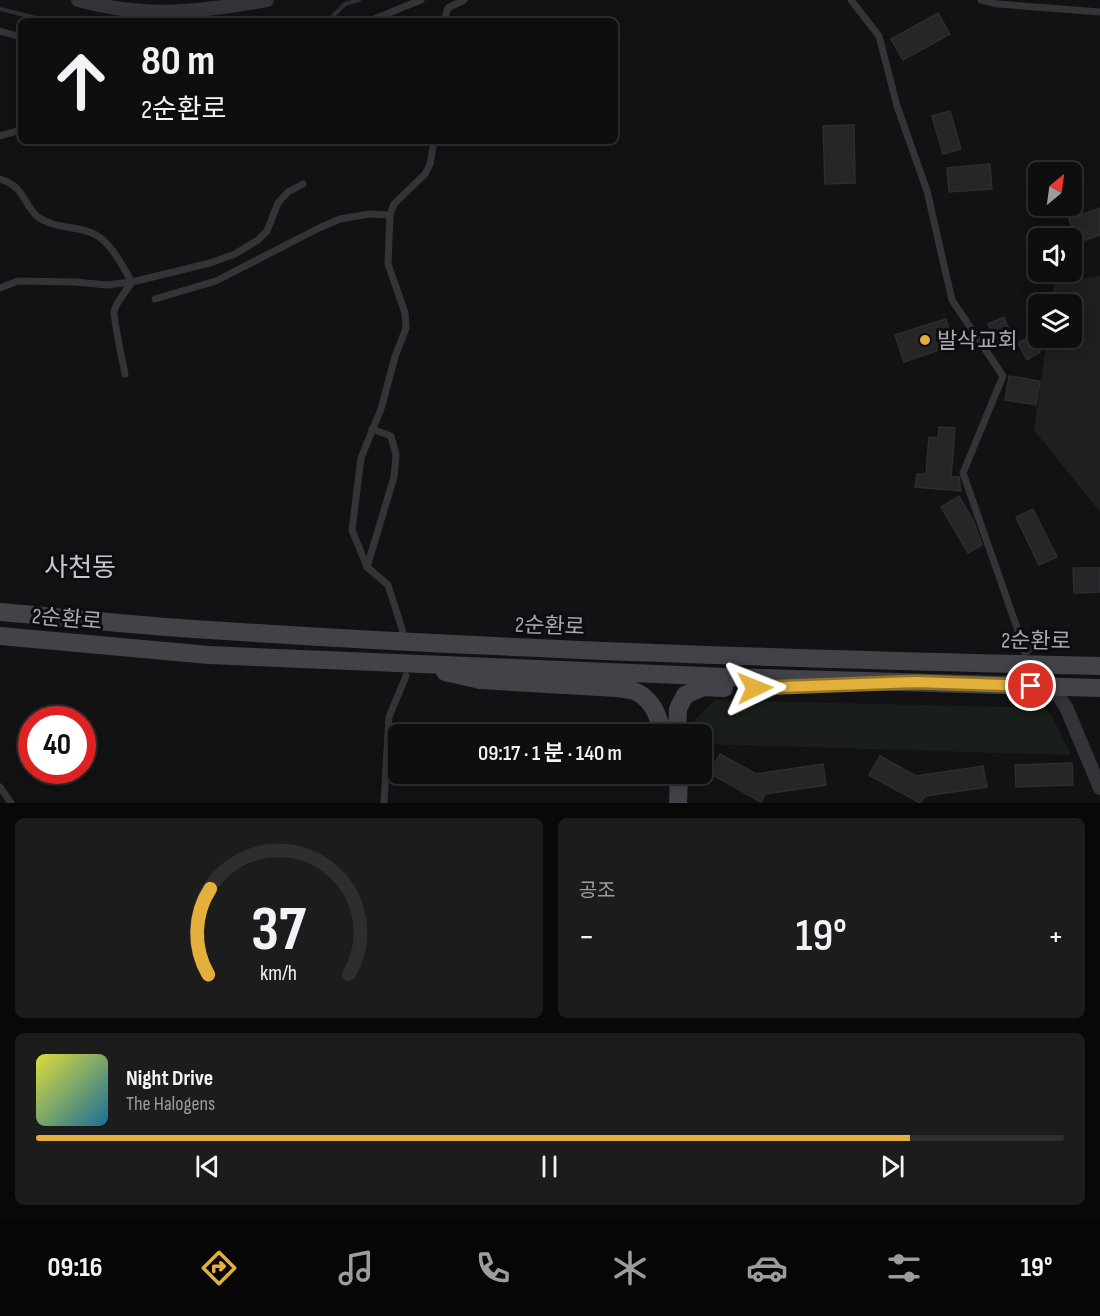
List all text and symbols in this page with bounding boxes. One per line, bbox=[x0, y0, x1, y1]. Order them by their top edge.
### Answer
text: 80 m bbox=[141, 36, 215, 87]
icon: ahead bbox=[42, 42, 120, 120]
text: 2순환로 bbox=[141, 94, 227, 126]
north arrow bbox=[1028, 162, 1082, 216]
map controls bbox=[1028, 162, 1082, 348]
button: sound bbox=[1028, 228, 1082, 282]
button: layers bbox=[1028, 294, 1082, 348]
place label: 발삭교회 bbox=[937, 328, 1018, 355]
marker: 발삭교회 bbox=[918, 333, 932, 347]
district label: 사천동 bbox=[44, 553, 116, 584]
street label: 2순환로 bbox=[31, 603, 103, 636]
street label: 2순환로 bbox=[515, 612, 585, 641]
street label: 2순환로 bbox=[1001, 627, 1071, 656]
position arrow bbox=[723, 656, 787, 720]
pin bbox=[1005, 660, 1056, 711]
icon: arrive bbox=[1014, 669, 1047, 702]
speed limit sign: 40 bbox=[18, 706, 96, 784]
text: 09:17 · 1 분 · 140 m bbox=[478, 740, 622, 767]
text: 공조 bbox=[579, 879, 615, 903]
text: 37 bbox=[251, 893, 307, 968]
text: 19° bbox=[796, 909, 847, 964]
text: − bbox=[579, 917, 595, 957]
text: + bbox=[1048, 917, 1064, 957]
text: km/h bbox=[260, 961, 297, 986]
text: Night Drive bbox=[126, 1065, 213, 1092]
text: The Halogens bbox=[126, 1092, 215, 1116]
icon: previous bbox=[191, 1150, 224, 1183]
icon: pause bbox=[533, 1150, 566, 1183]
icon: next bbox=[876, 1150, 909, 1183]
icon: directions bbox=[198, 1247, 240, 1289]
icon: music bbox=[335, 1247, 377, 1289]
icon: phone bbox=[472, 1247, 514, 1289]
icon: climate bbox=[609, 1247, 651, 1289]
icon: car bbox=[746, 1247, 788, 1289]
icon: filters bbox=[883, 1247, 925, 1289]
text: 09:16 bbox=[48, 1252, 103, 1284]
text: 19° bbox=[1021, 1252, 1052, 1284]

